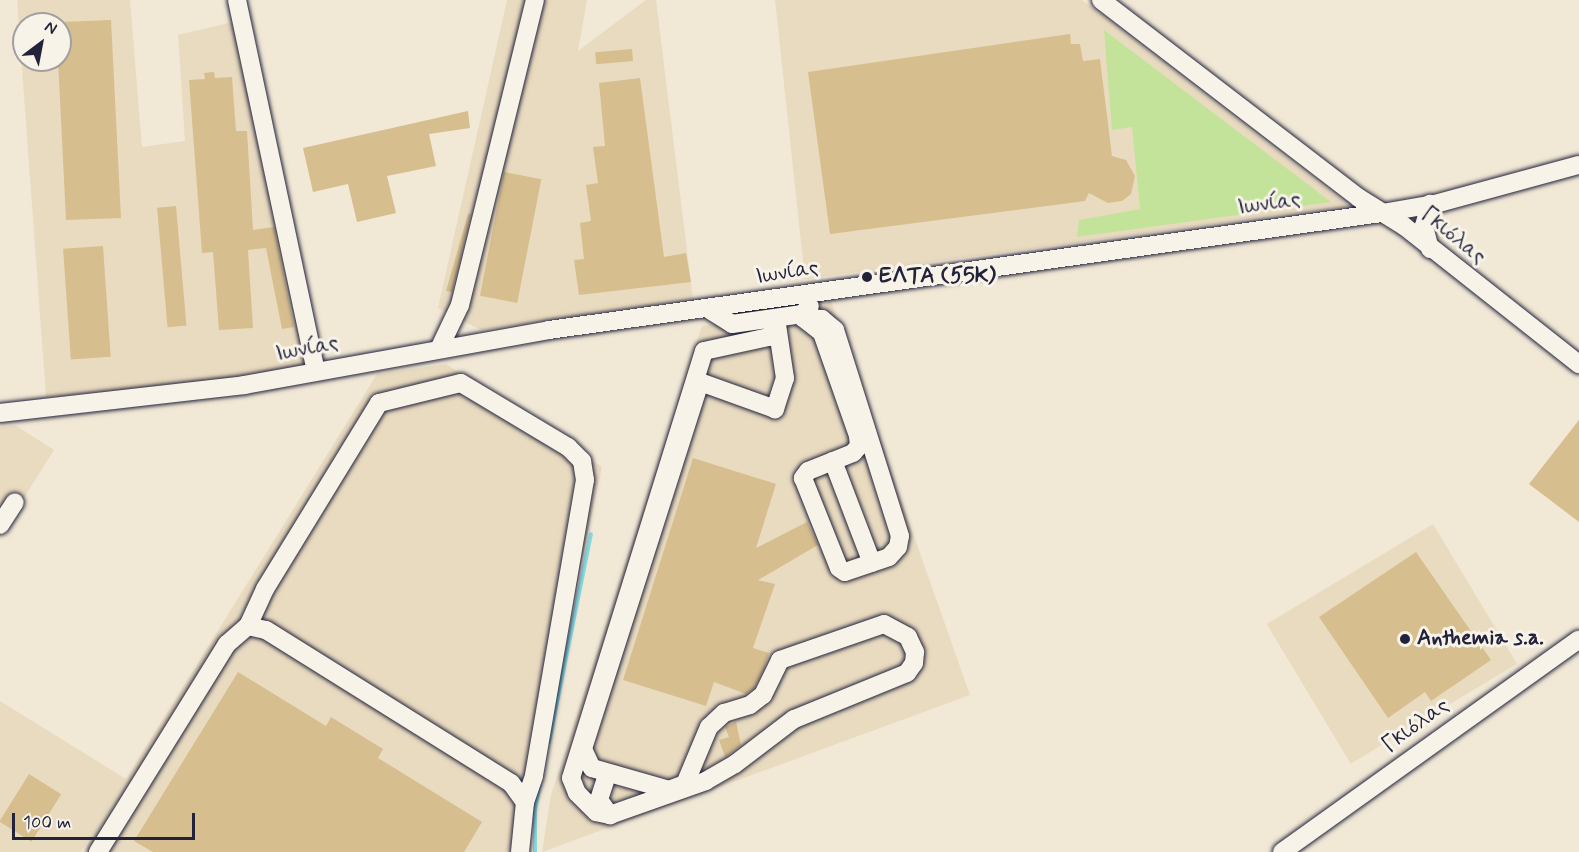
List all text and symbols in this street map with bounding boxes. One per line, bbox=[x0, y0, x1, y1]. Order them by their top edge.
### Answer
north arrow bbox=[12, 12, 72, 72]
text: N bbox=[41, 16, 61, 40]
street label: Ιωνίας bbox=[1236, 186, 1302, 222]
street label: Γκιόλας bbox=[1415, 202, 1491, 270]
street label: Ιωνίας bbox=[753, 255, 821, 291]
place label: ΕΛΤΑ (55Κ) bbox=[879, 264, 996, 290]
marker: ΕΛΤΑ (55Κ) bbox=[860, 270, 874, 284]
street label: Ιωνίας bbox=[273, 330, 341, 368]
place label: Anthemia s.a. bbox=[1417, 626, 1544, 652]
marker: Anthemia s.a. bbox=[1398, 632, 1412, 646]
street label: Γκιόλας bbox=[1377, 693, 1455, 759]
scale bar bbox=[15, 801, 198, 839]
text: 100 m bbox=[23, 811, 71, 835]

